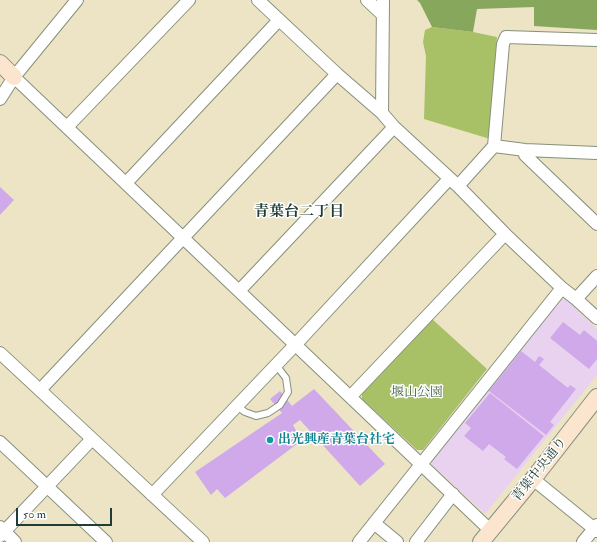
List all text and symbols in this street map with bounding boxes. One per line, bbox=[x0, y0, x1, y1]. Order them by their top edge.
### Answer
district label: 青葉台二丁目 bbox=[254, 204, 344, 222]
park label: 堰山公園 bbox=[391, 385, 443, 401]
place label: 出光興産青葉台社宅 bbox=[278, 432, 395, 448]
marker: 出光興産青葉台社宅 bbox=[265, 435, 275, 445]
street label: 青葉中央通り bbox=[509, 435, 571, 505]
scale bar bbox=[18, 500, 114, 526]
text: 50 m bbox=[23, 507, 46, 522]

